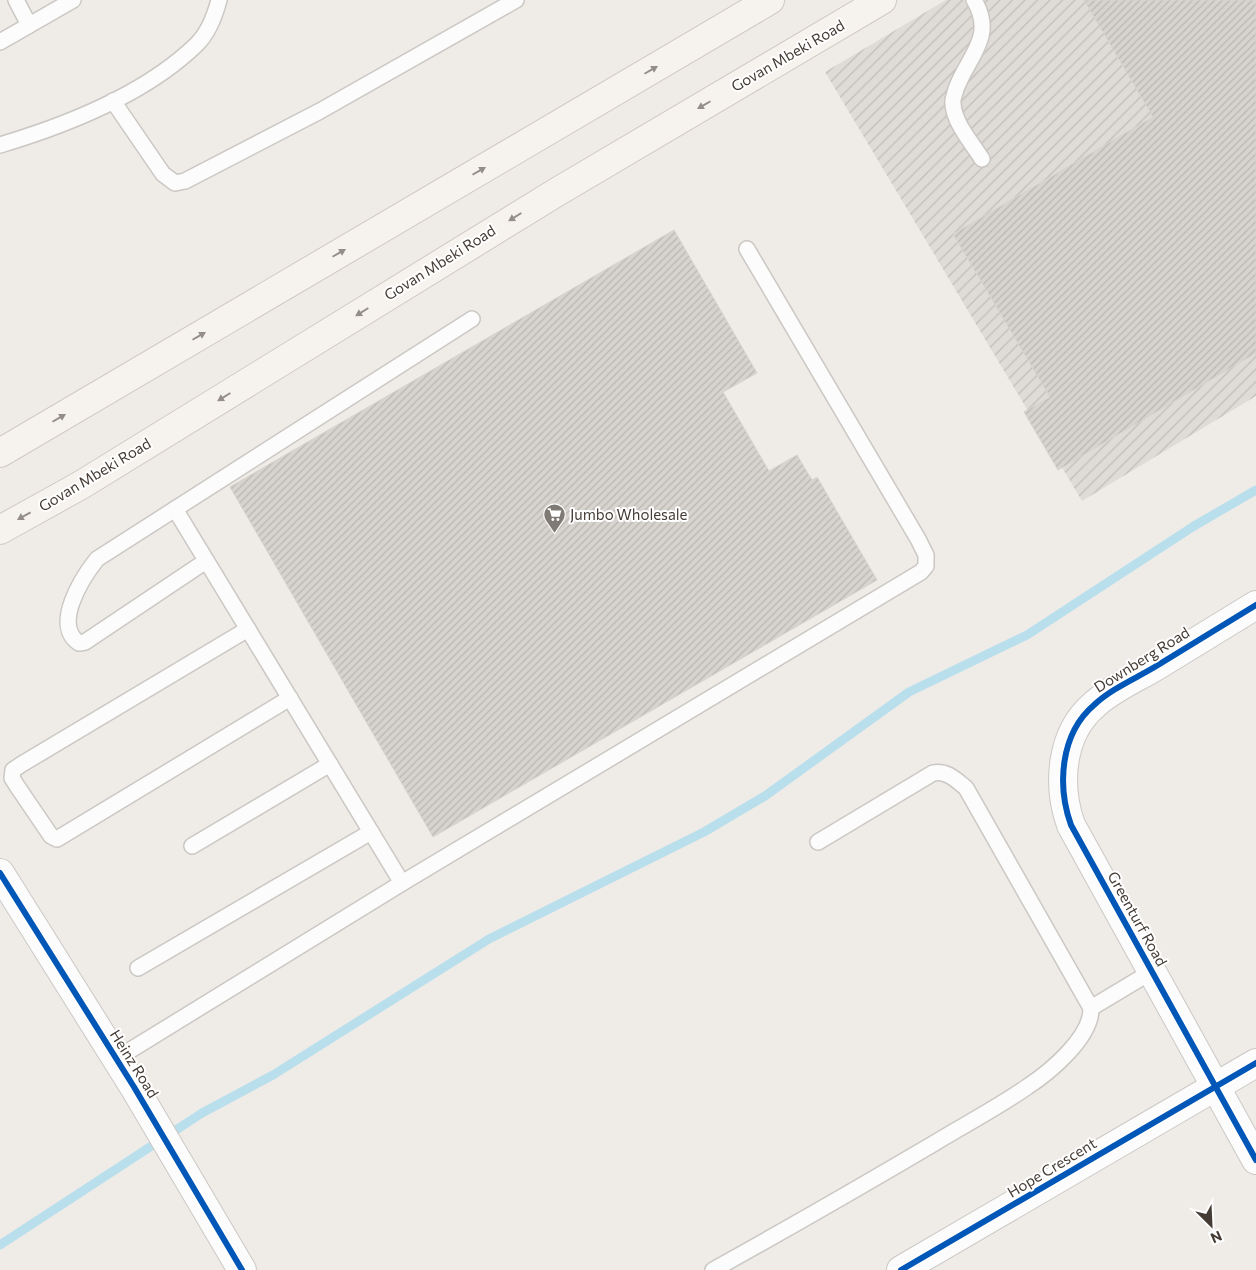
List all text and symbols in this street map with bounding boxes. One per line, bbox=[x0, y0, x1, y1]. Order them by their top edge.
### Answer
street label: Govan Mbeki Road bbox=[728, 15, 847, 95]
one-way arrow bbox=[644, 65, 657, 74]
one-way arrow bbox=[698, 100, 711, 109]
one-way arrow bbox=[473, 166, 486, 175]
one-way arrow bbox=[509, 213, 522, 222]
street label: Govan Mbeki Road bbox=[381, 221, 498, 304]
one-way arrow bbox=[333, 249, 346, 258]
one-way arrow bbox=[356, 307, 369, 316]
one-way arrow bbox=[193, 331, 206, 340]
one-way arrow bbox=[217, 392, 230, 401]
one-way arrow bbox=[52, 414, 67, 422]
street label: Govan Mbeki Road bbox=[35, 434, 154, 515]
supermarket icon: Jumbo Wholesale bbox=[542, 503, 566, 534]
place label: Jumbo Wholesale bbox=[570, 505, 688, 523]
one-way arrow bbox=[18, 512, 31, 521]
street label: Downberg Road bbox=[1090, 623, 1193, 696]
street label: Greenturf Road bbox=[1104, 868, 1171, 969]
street label: Heinz Road bbox=[107, 1026, 163, 1101]
street label: Hope Crescent bbox=[1004, 1133, 1099, 1201]
north arrow bbox=[1186, 1200, 1236, 1250]
text: N bbox=[1208, 1227, 1225, 1247]

